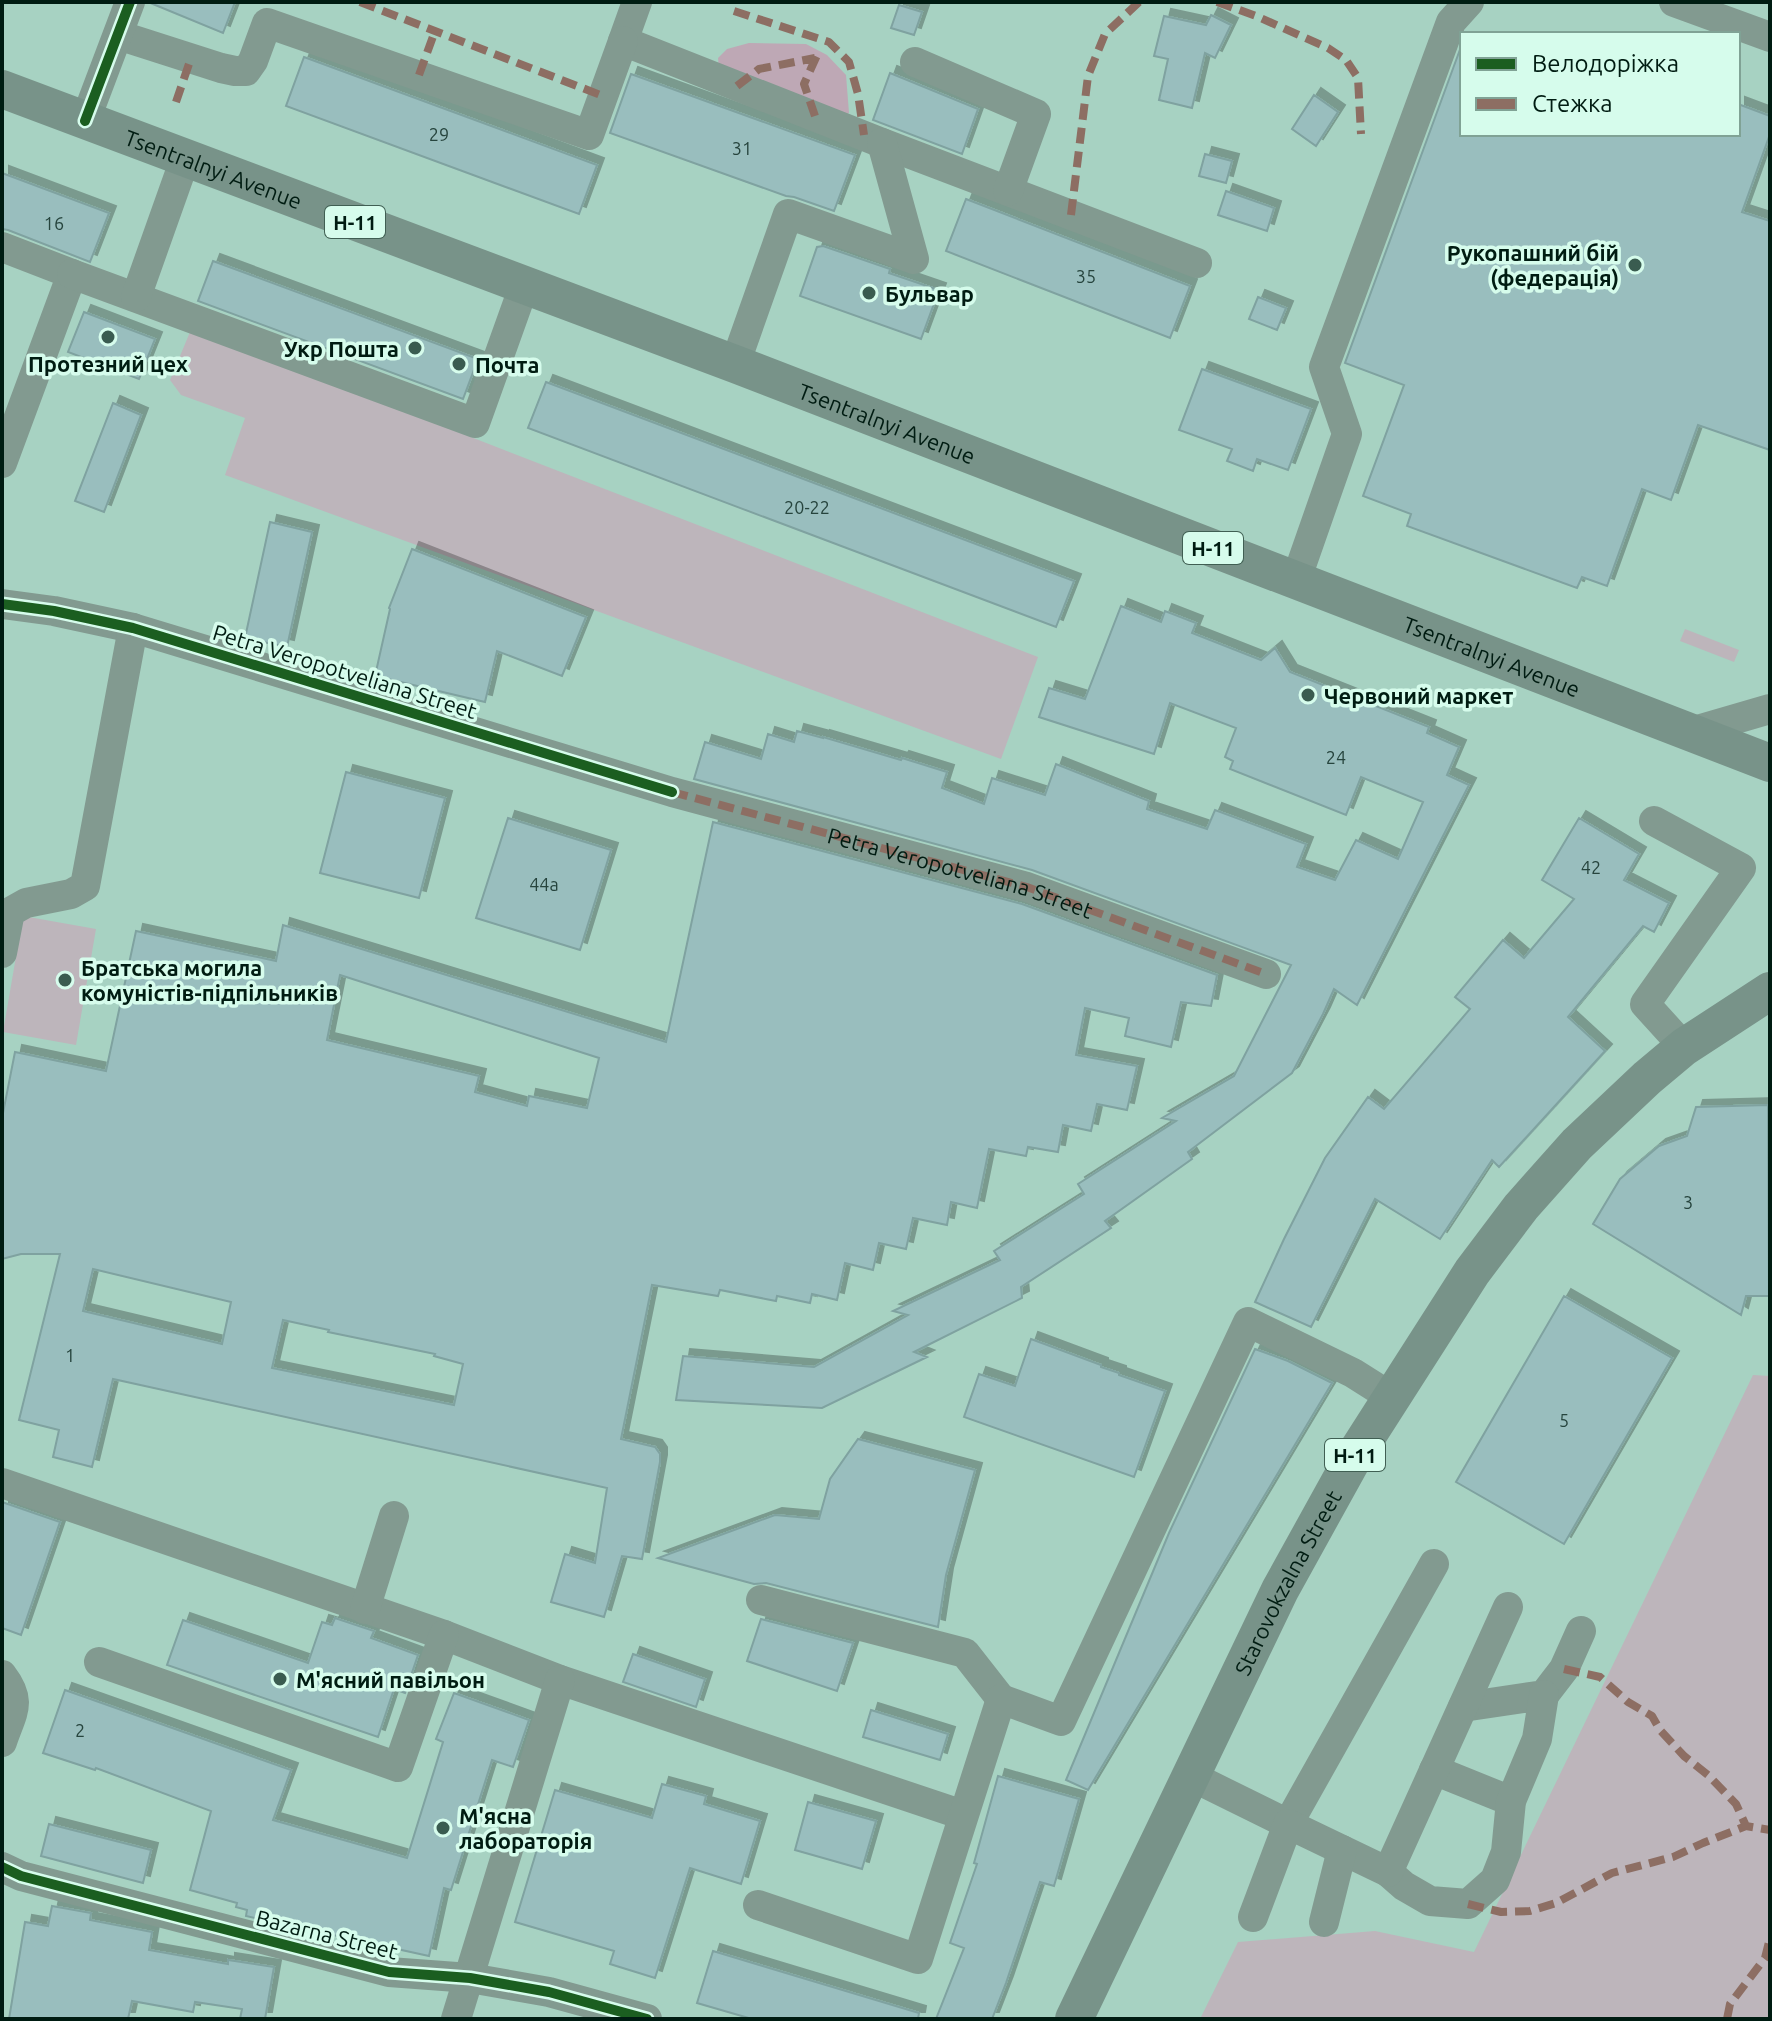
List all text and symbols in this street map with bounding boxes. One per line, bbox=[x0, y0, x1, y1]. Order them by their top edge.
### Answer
legend bbox=[1460, 32, 1740, 136]
text: Велодоріжка bbox=[1532, 50, 1679, 77]
text: Стежка bbox=[1532, 90, 1613, 117]
street label: Tsentralnyi Avenue bbox=[122, 124, 306, 213]
house number: 29 bbox=[429, 124, 449, 144]
house number: 31 bbox=[732, 138, 752, 158]
road number: Н-11 bbox=[325, 206, 385, 238]
house number: 16 bbox=[44, 213, 64, 233]
place label: Рукопашний бій (федерація) bbox=[1447, 240, 1619, 291]
marker: Рукопашний бій (федерація) bbox=[1626, 256, 1644, 274]
house number: 35 bbox=[1076, 266, 1096, 286]
place label: Бульвар bbox=[885, 281, 974, 306]
marker: Бульвар bbox=[860, 284, 878, 302]
marker: Протезний цех bbox=[99, 328, 117, 346]
place label: Укр Пошта bbox=[284, 336, 399, 361]
marker: Укр Пошта bbox=[406, 339, 424, 357]
place label: Протезний цех bbox=[28, 351, 188, 376]
place label: Почта bbox=[475, 352, 539, 377]
marker: Почта bbox=[450, 355, 468, 373]
street label: Tsentralnyi Avenue bbox=[795, 377, 979, 468]
house number: 20-22 bbox=[784, 497, 830, 517]
road number: Н-11 bbox=[1183, 532, 1243, 564]
street label: Tsentralnyi Avenue bbox=[1400, 610, 1584, 701]
street label: Petra Veropotveliana Street bbox=[210, 619, 480, 723]
place label: Червоний маркет bbox=[1324, 683, 1513, 708]
marker: Червоний маркет bbox=[1299, 686, 1317, 704]
house number: 24 bbox=[1326, 747, 1346, 767]
street label: Petra Veropotveliana Street bbox=[825, 822, 1097, 923]
house number: 42 bbox=[1581, 857, 1601, 877]
house number: 44а bbox=[529, 874, 559, 894]
place label: Братська могила комуністів-підпільників bbox=[81, 955, 338, 1005]
marker: Братська могила комуністів-підпільників bbox=[56, 971, 74, 989]
house number: 3 bbox=[1683, 1192, 1693, 1212]
house number: 1 bbox=[65, 1345, 75, 1365]
house number: 5 bbox=[1559, 1410, 1569, 1430]
road number: Н-11 bbox=[1325, 1439, 1385, 1471]
street label: Starovokzalna Street bbox=[1229, 1485, 1346, 1679]
place label: М'ясний павільон bbox=[296, 1667, 485, 1692]
marker: М'ясний павільон bbox=[271, 1670, 289, 1688]
house number: 2 bbox=[75, 1720, 85, 1740]
place label: М'ясна лабораторія bbox=[459, 1803, 592, 1853]
marker: М'ясна лабораторія bbox=[434, 1819, 452, 1837]
street label: Bazarna Street bbox=[253, 1904, 401, 1964]

